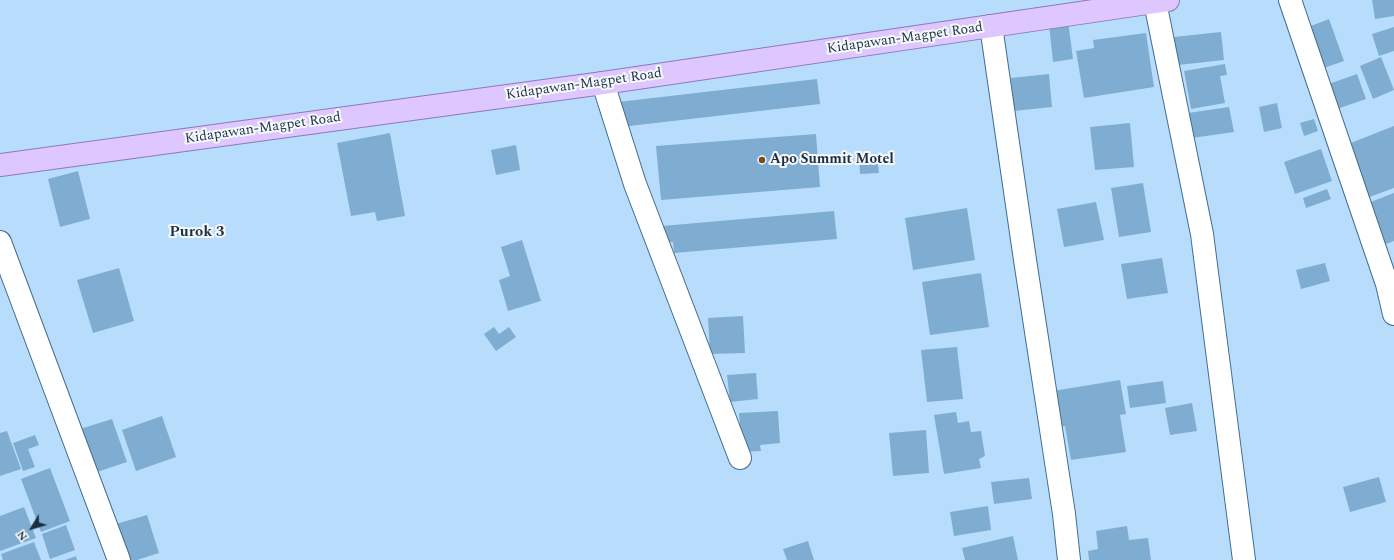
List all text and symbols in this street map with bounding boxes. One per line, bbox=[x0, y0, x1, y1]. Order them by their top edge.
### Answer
street label: Kidapawan-Magpet Road bbox=[826, 20, 984, 58]
street label: Kidapawan-Magpet Road bbox=[505, 66, 663, 104]
street label: Kidapawan-Magpet Road bbox=[184, 110, 342, 148]
place label: Apo Summit Motel bbox=[770, 152, 894, 168]
marker: Apo Summit Motel bbox=[757, 155, 767, 165]
district label: Purok 3 bbox=[170, 224, 224, 242]
north arrow bbox=[12, 508, 52, 548]
text: N bbox=[13, 527, 32, 544]

